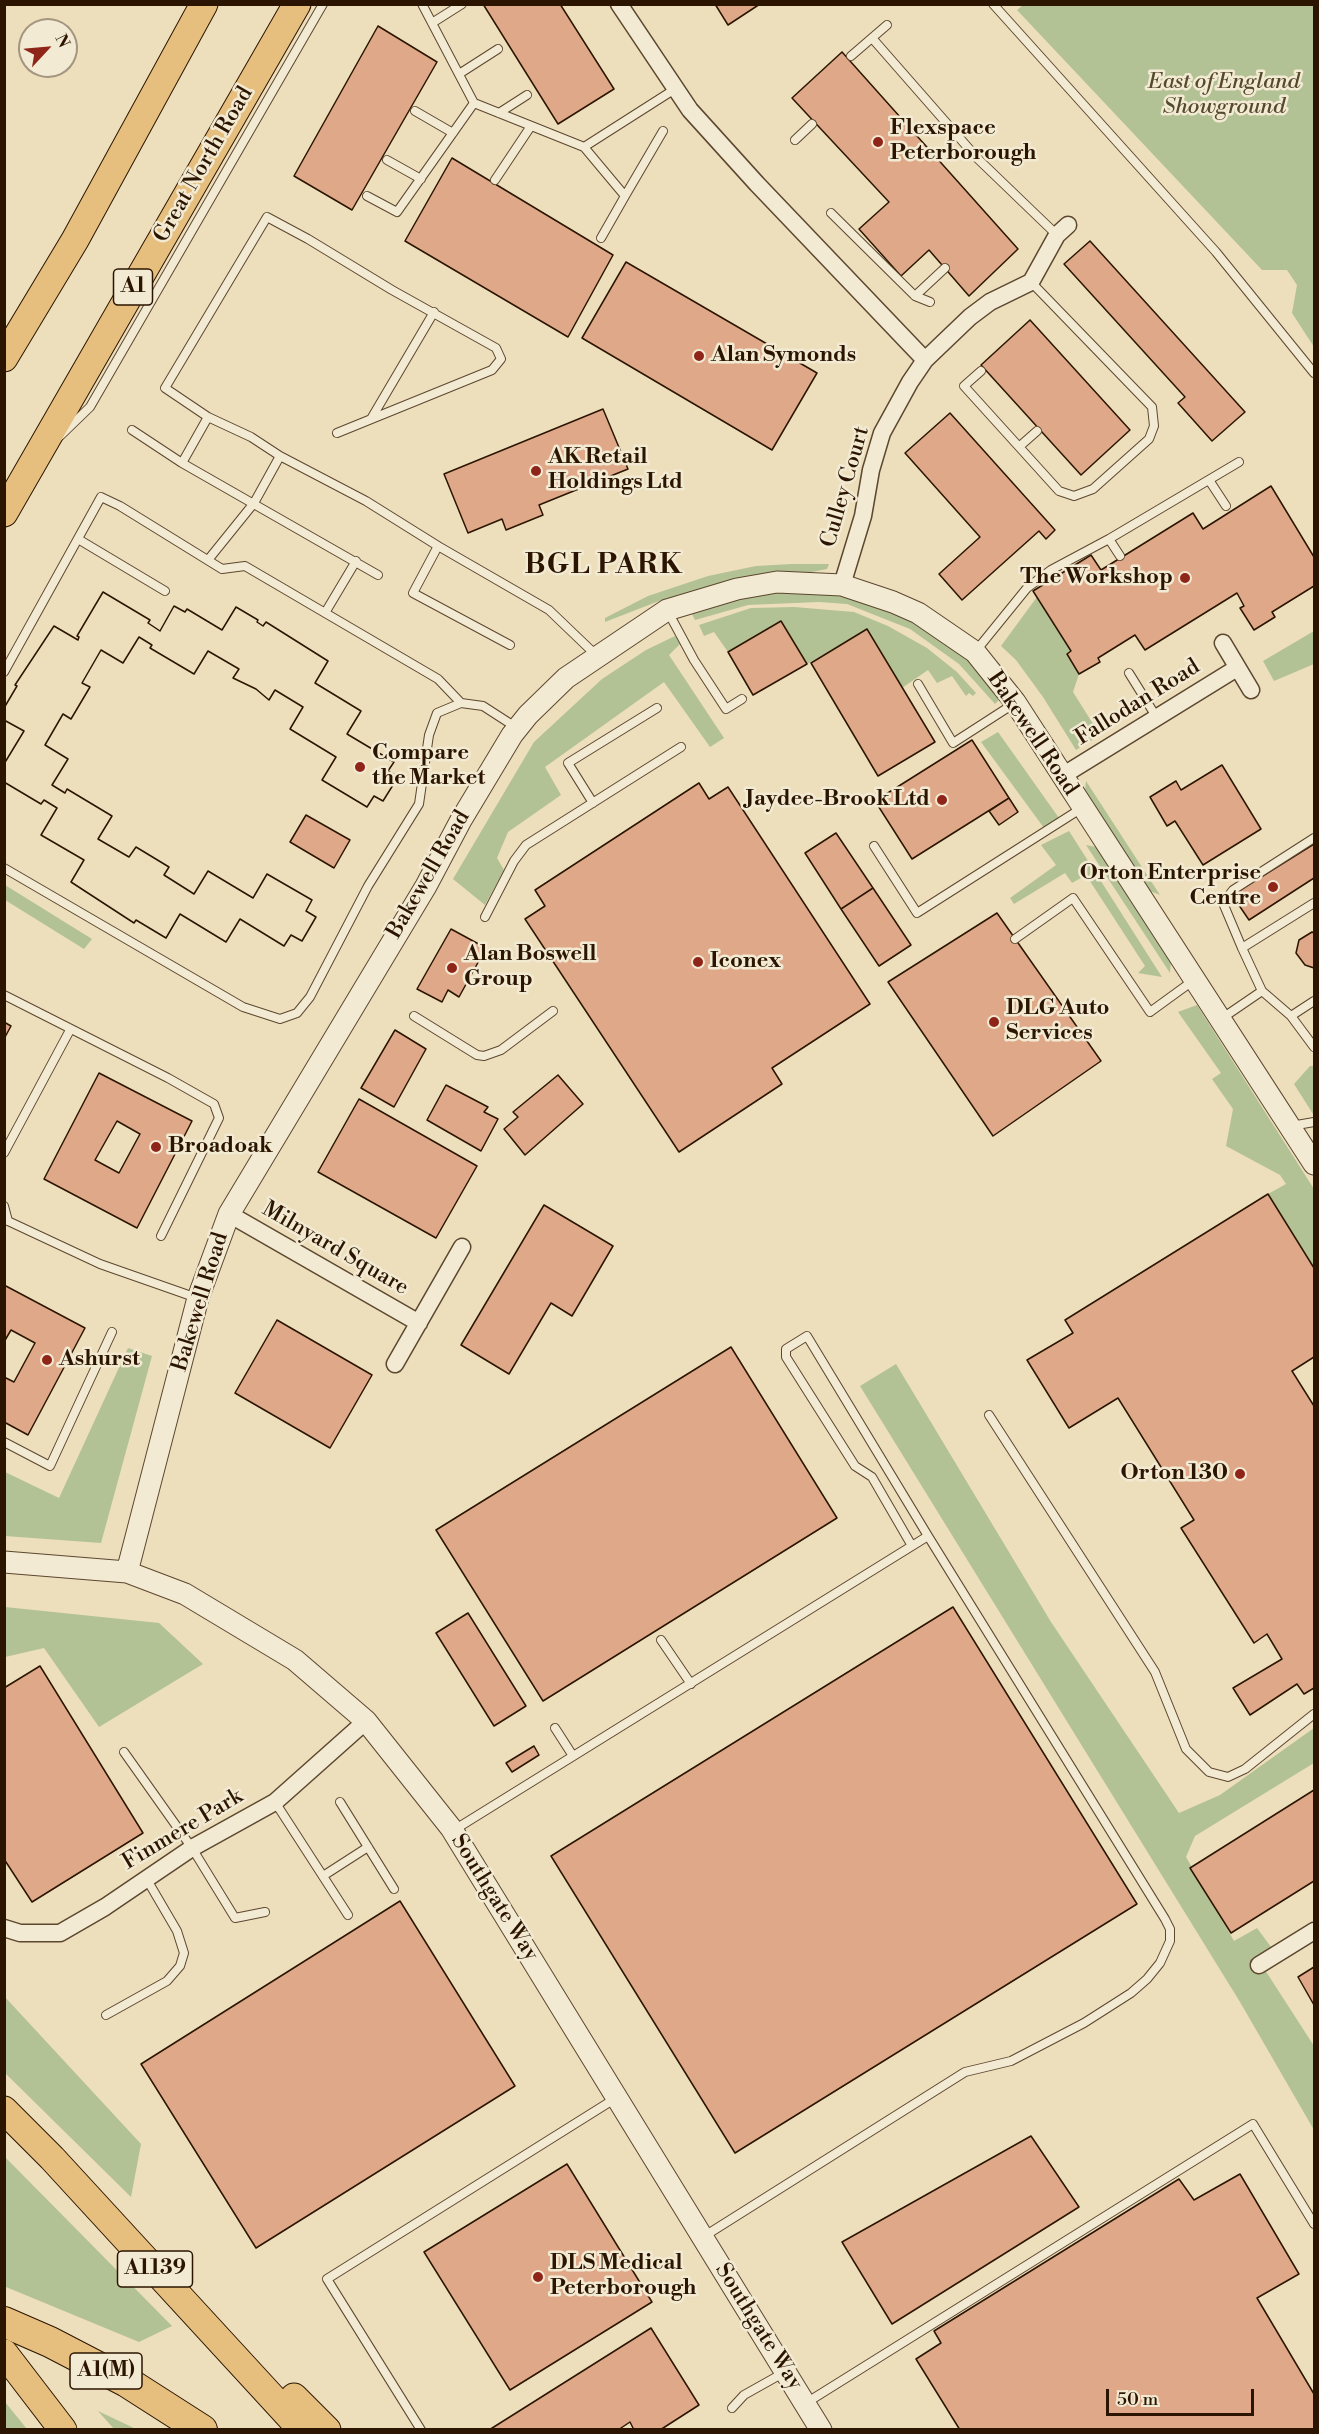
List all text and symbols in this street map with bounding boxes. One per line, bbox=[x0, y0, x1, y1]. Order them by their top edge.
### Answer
north arrow bbox=[18, 18, 78, 78]
text: N bbox=[51, 31, 74, 51]
park label: East of England Showground bbox=[1148, 70, 1300, 122]
street label: Great North Road bbox=[149, 82, 259, 248]
place label: Flexspace Peterborough bbox=[890, 116, 1036, 168]
marker: Flexspace Peterborough bbox=[871, 135, 885, 149]
road number: A1 bbox=[114, 269, 152, 305]
place label: Alan Symonds bbox=[711, 343, 856, 369]
marker: Alan Symonds bbox=[692, 349, 706, 363]
street label: Culley Court bbox=[816, 423, 876, 551]
place label: AK Retail Holdings Ltd bbox=[548, 445, 683, 496]
marker: AK Retail Holdings Ltd bbox=[529, 464, 543, 478]
district label: BGL PARK bbox=[524, 549, 684, 583]
place label: The Workshop bbox=[1020, 565, 1173, 591]
marker: The Workshop bbox=[1178, 571, 1192, 585]
street label: Fallodan Road bbox=[1071, 654, 1205, 752]
street label: Bakewell Road bbox=[981, 667, 1083, 801]
place label: Compare the Market bbox=[372, 741, 485, 792]
marker: Compare the Market bbox=[353, 760, 367, 774]
place label: Jaydee-Brook Ltd bbox=[745, 787, 930, 813]
marker: Jaydee-Brook Ltd bbox=[935, 793, 949, 807]
street label: Bakewell Road bbox=[382, 806, 476, 944]
place label: Orton Enterprise Centre bbox=[1080, 861, 1261, 912]
marker: Orton Enterprise Centre bbox=[1266, 880, 1280, 894]
place label: Alan Boswell Group bbox=[464, 942, 597, 993]
place label: Iconex bbox=[710, 949, 781, 975]
marker: Iconex bbox=[691, 955, 705, 969]
marker: Alan Boswell Group bbox=[445, 961, 459, 975]
place label: DLG Auto Services bbox=[1006, 996, 1110, 1048]
marker: DLG Auto Services bbox=[987, 1015, 1001, 1029]
place label: Broadoak bbox=[168, 1134, 273, 1160]
marker: Broadoak bbox=[149, 1140, 163, 1154]
street label: Milnyard Square bbox=[257, 1196, 413, 1302]
street label: Bakewell Road bbox=[167, 1229, 235, 1375]
place label: Ashurst bbox=[59, 1347, 140, 1373]
marker: Ashurst bbox=[40, 1353, 54, 1367]
place label: Orton 130 bbox=[1120, 1461, 1228, 1487]
marker: Orton 130 bbox=[1233, 1467, 1247, 1481]
street label: Finmere Park bbox=[118, 1784, 248, 1876]
street label: Southgate Way bbox=[444, 1830, 544, 1966]
road number: A1139 bbox=[118, 2251, 192, 2287]
place label: DLS Medical Peterborough bbox=[550, 2251, 696, 2302]
street label: Southgate Way bbox=[708, 2259, 808, 2395]
marker: DLS Medical Peterborough bbox=[531, 2270, 545, 2284]
road number: A1(M) bbox=[70, 2353, 142, 2389]
scale bar bbox=[1109, 2377, 1258, 2415]
text: 50 m bbox=[1117, 2388, 1158, 2411]

